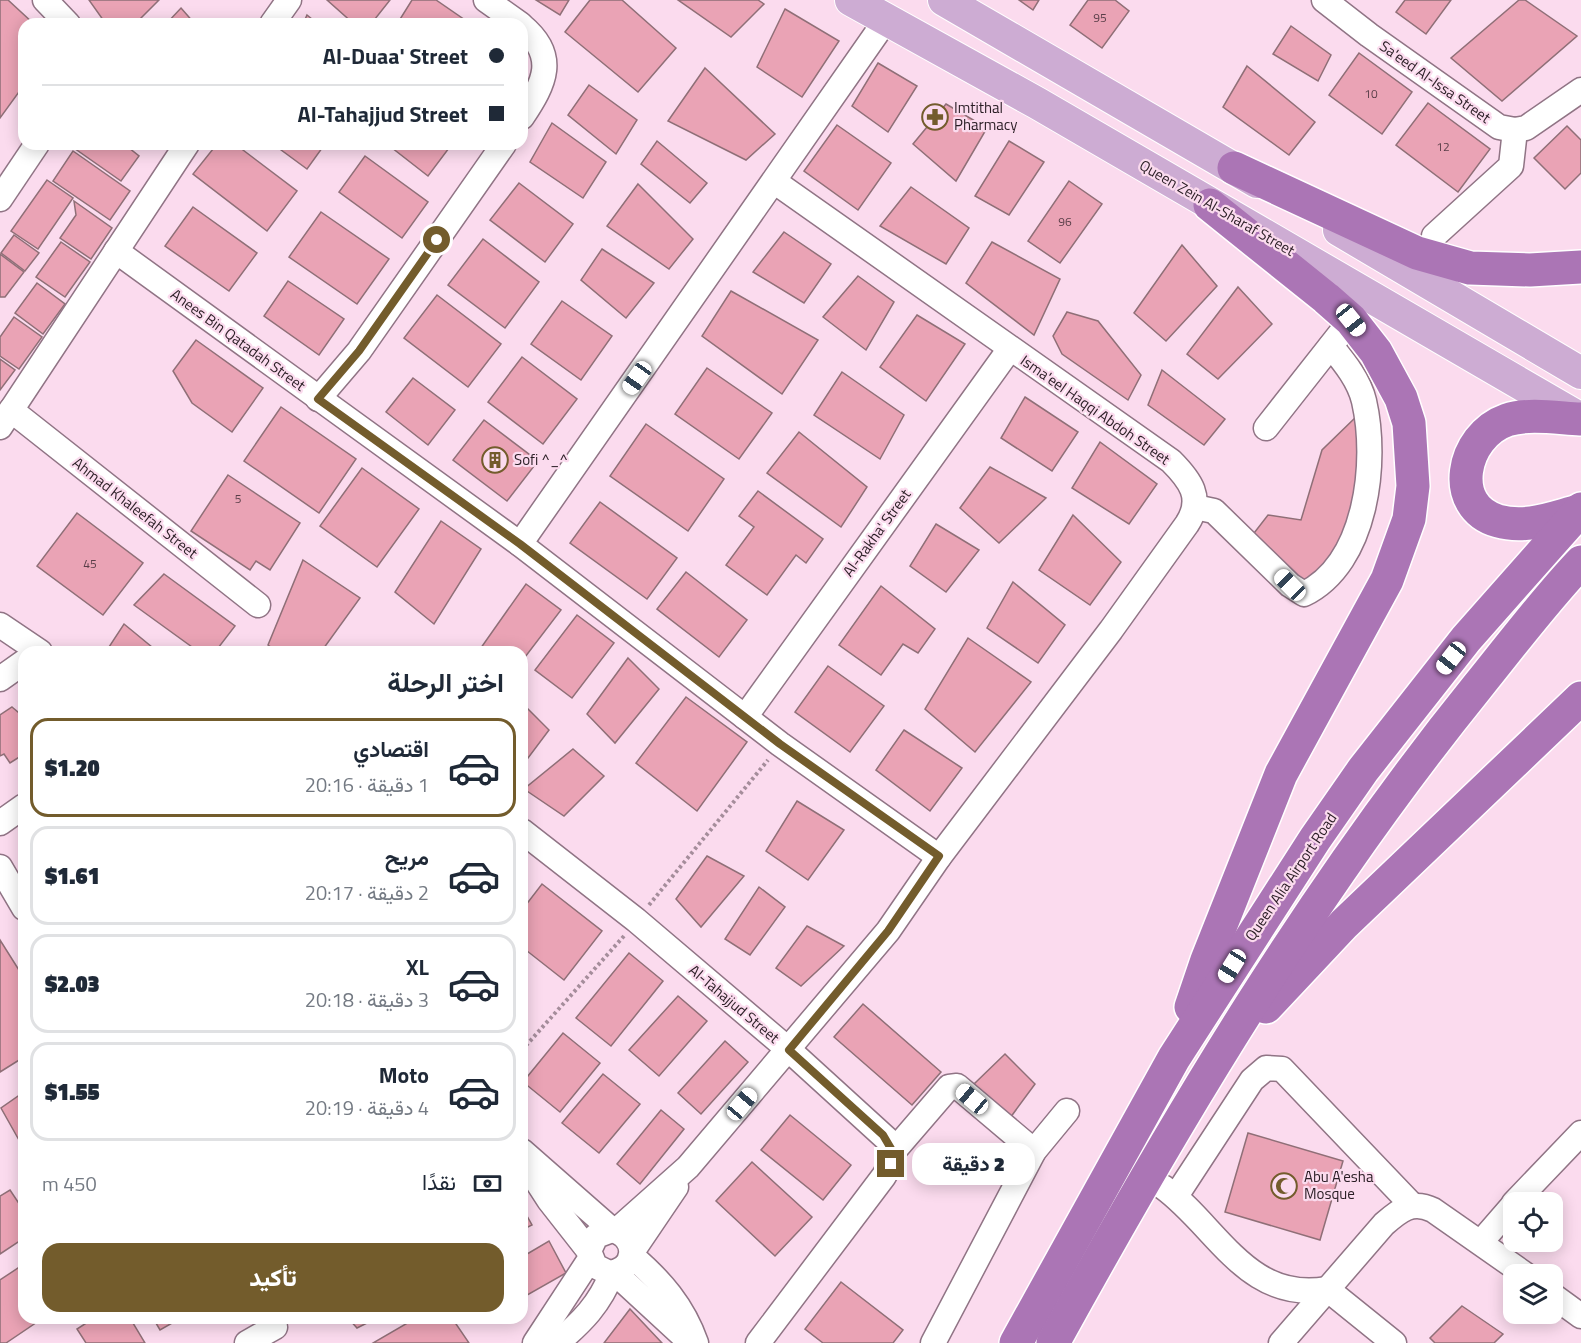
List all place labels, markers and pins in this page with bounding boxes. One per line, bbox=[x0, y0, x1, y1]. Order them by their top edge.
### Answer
place label: Imtithal Pharmacy bbox=[954, 96, 1018, 136]
pharmacy icon: Imtithal Pharmacy bbox=[920, 102, 950, 132]
building icon: Sofi ^_^ bbox=[480, 445, 510, 475]
place label: Sofi ^_^ bbox=[514, 448, 568, 471]
place label: Abu A'esha Mosque bbox=[1304, 1165, 1374, 1205]
mosque icon: Abu A'esha Mosque bbox=[1269, 1171, 1299, 1201]

